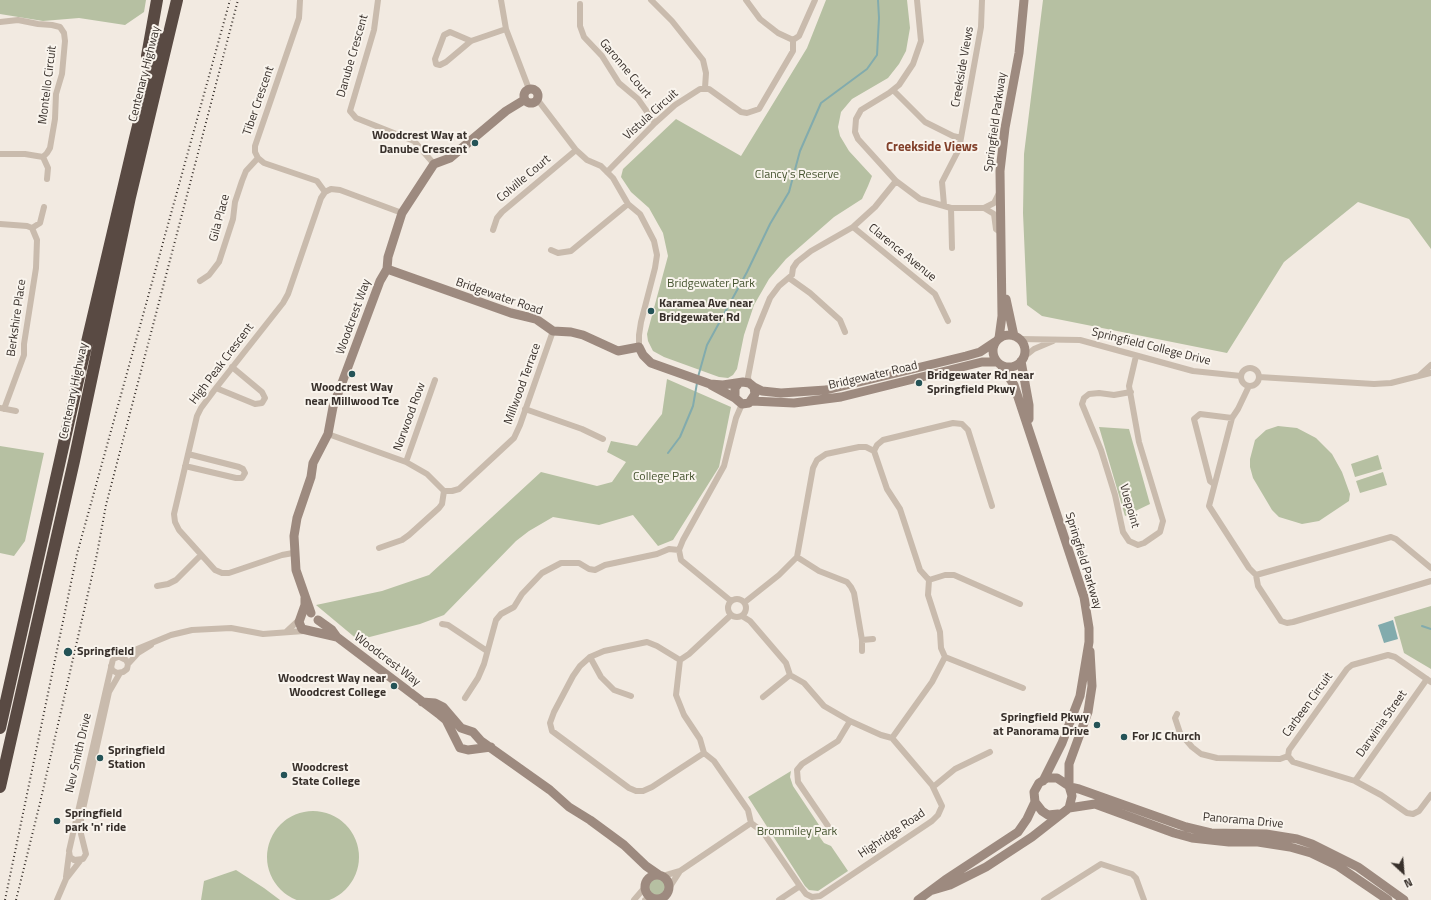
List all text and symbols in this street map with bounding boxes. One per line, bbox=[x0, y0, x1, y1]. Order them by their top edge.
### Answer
street label: Danube Crescent bbox=[334, 13, 372, 99]
street label: Centenary Highway bbox=[126, 25, 164, 123]
street label: Creekside Views bbox=[949, 25, 977, 109]
street label: Garonne Court bbox=[596, 36, 654, 102]
street label: Montello Circuit bbox=[36, 45, 60, 125]
street label: Tiber Crescent bbox=[240, 65, 278, 137]
street label: Springfield Parkway bbox=[982, 71, 1010, 173]
street label: Vistula Circuit bbox=[621, 87, 681, 143]
place label: Woodcrest Way at Danube Crescent bbox=[372, 129, 467, 157]
marker: Woodcrest Way at Danube Crescent bbox=[470, 138, 480, 148]
district label: Creekside Views bbox=[886, 140, 978, 156]
street label: Colville Court bbox=[494, 152, 554, 206]
park label: Clancy's Reserve bbox=[755, 168, 839, 182]
street label: Gila Place bbox=[207, 193, 233, 243]
street label: Clarence Avenue bbox=[865, 221, 939, 285]
street label: Bridgewater Road bbox=[454, 275, 544, 319]
street label: Woodcrest Way bbox=[334, 277, 374, 357]
park label: Bridgewater Park bbox=[667, 277, 755, 291]
street label: Berkshire Place bbox=[4, 278, 30, 358]
place label: Karamea Ave near Bridgewater Rd bbox=[659, 297, 753, 325]
marker: Karamea Ave near Bridgewater Rd bbox=[646, 306, 656, 316]
street label: High Peak Crescent bbox=[187, 321, 257, 407]
street label: Springfield College Drive bbox=[1090, 325, 1212, 369]
street label: Centenary Highway bbox=[57, 341, 91, 441]
street label: Millwood Terrace bbox=[502, 341, 544, 427]
street label: Bridgewater Road bbox=[827, 359, 919, 393]
marker: Woodcrest Way near Millwood Tce bbox=[347, 369, 357, 379]
place label: Bridgewater Rd near Springfield Pkwy bbox=[927, 369, 1034, 397]
marker: Bridgewater Rd near Springfield Pkwy bbox=[914, 378, 924, 388]
place label: Woodcrest Way near Millwood Tce bbox=[305, 381, 399, 409]
street label: Norwood Row bbox=[391, 381, 429, 453]
park label: College Park bbox=[633, 470, 695, 484]
street label: Vuepoint bbox=[1116, 482, 1142, 530]
street label: Springfield Parkway bbox=[1061, 511, 1105, 611]
street label: Woodcrest Way bbox=[351, 630, 423, 690]
place label: Springfield bbox=[77, 645, 134, 659]
marker: Springfield bbox=[62, 646, 74, 658]
street label: Carbeen Circuit bbox=[1280, 670, 1336, 740]
place label: Woodcrest Way near Woodcrest College bbox=[278, 672, 386, 700]
marker: Woodcrest Way near Woodcrest College bbox=[389, 681, 399, 691]
street label: Darwinia Street bbox=[1354, 688, 1410, 760]
place label: Springfield Pkwy at Panorama Drive bbox=[993, 711, 1089, 739]
street label: Nev Smith Drive bbox=[63, 712, 95, 794]
marker: Springfield Pkwy at Panorama Drive bbox=[1092, 720, 1102, 730]
place label: For JC Church bbox=[1132, 730, 1201, 744]
marker: For JC Church bbox=[1119, 732, 1129, 742]
place label: Springfield Station bbox=[108, 744, 165, 772]
marker: Springfield Station bbox=[95, 753, 105, 763]
place label: Woodcrest State College bbox=[292, 761, 360, 789]
marker: Woodcrest State College bbox=[279, 770, 289, 780]
street label: Highridge Road bbox=[856, 806, 928, 862]
place label: Springfield park 'n' ride bbox=[65, 807, 126, 835]
street label: Panorama Drive bbox=[1202, 810, 1284, 832]
marker: Springfield park 'n' ride bbox=[52, 816, 62, 826]
park label: Brommiley Park bbox=[757, 825, 837, 839]
north arrow bbox=[1383, 852, 1423, 892]
text: N bbox=[1401, 874, 1415, 892]

